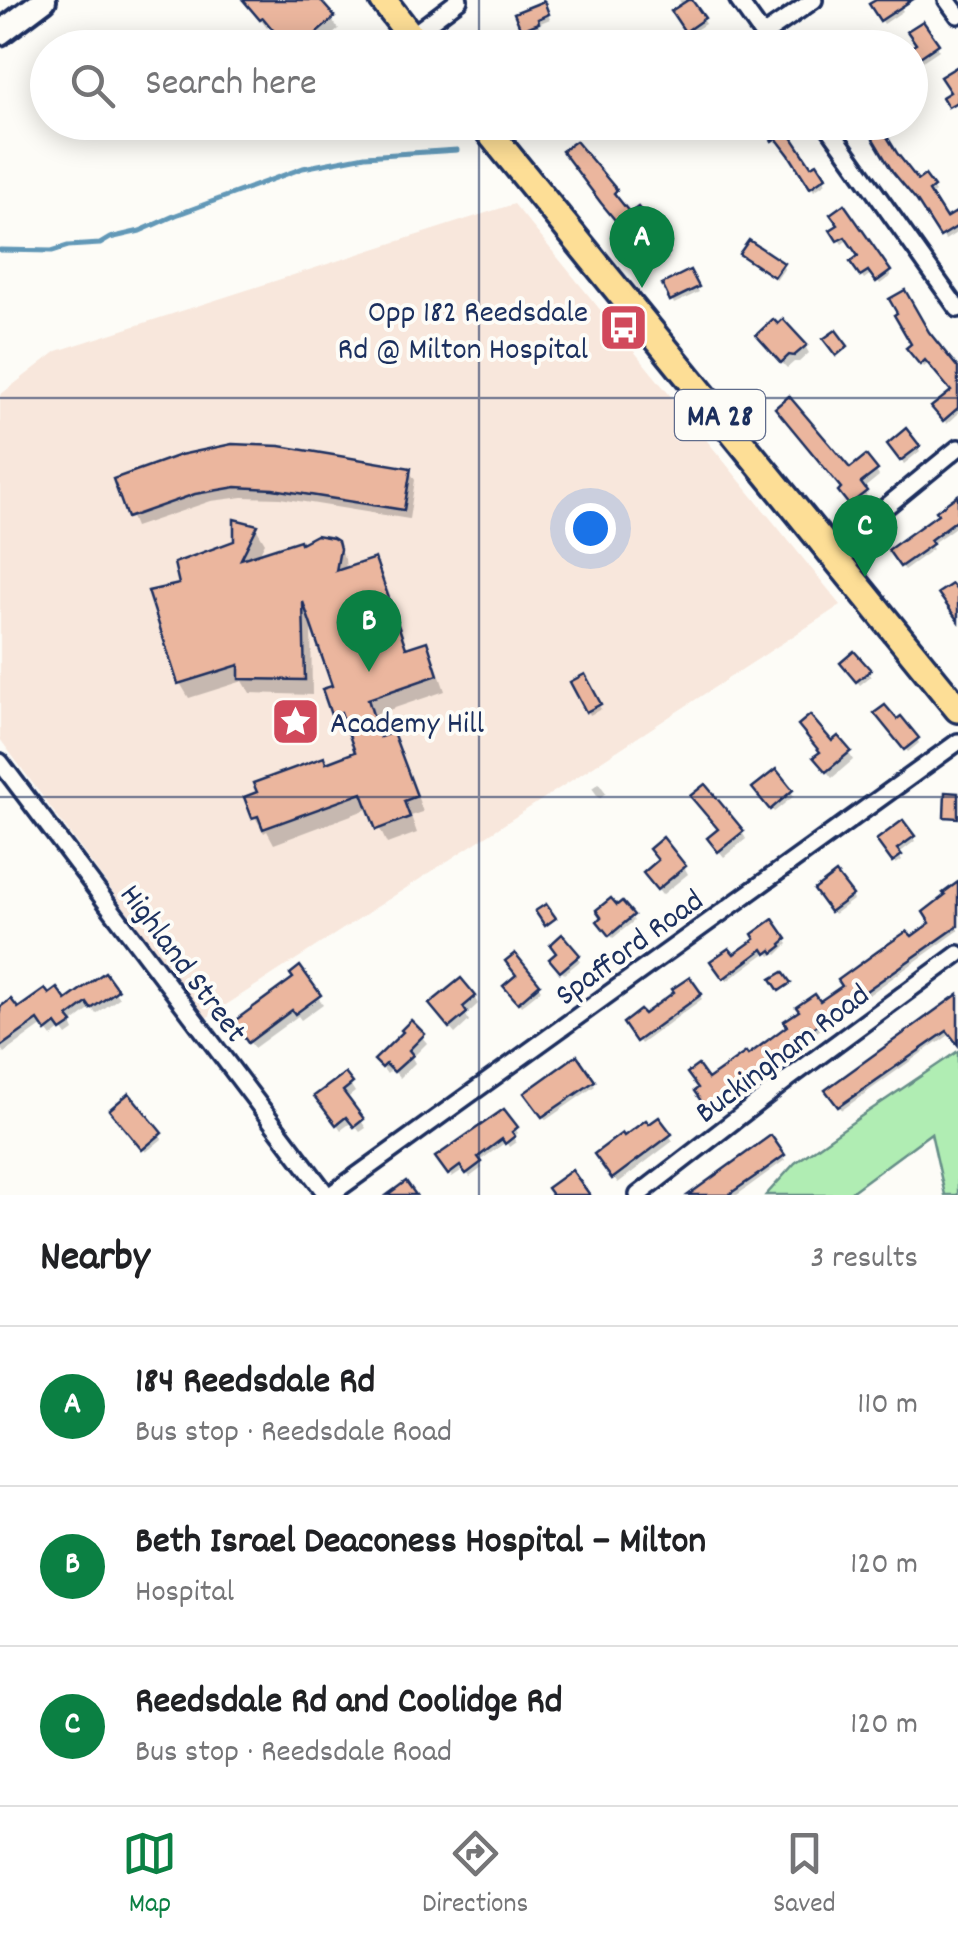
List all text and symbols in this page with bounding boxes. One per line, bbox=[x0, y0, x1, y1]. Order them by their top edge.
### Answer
search box bbox=[30, 30, 928, 140]
icon: search bbox=[65, 58, 120, 113]
text: Search here bbox=[145, 58, 317, 113]
pin: A bbox=[610, 206, 674, 288]
place label: Opp 182 Reedsdale Rd @ Milton Hospital bbox=[338, 292, 588, 375]
bus stop icon: Opp 182 Reedsdale Rd @ Milton Hospital bbox=[597, 302, 649, 354]
road number: MA 28 bbox=[675, 390, 765, 440]
pin: C bbox=[832, 494, 898, 577]
your location bbox=[565, 503, 616, 554]
pin: B bbox=[336, 590, 402, 672]
place icon: Academy Hill bbox=[269, 695, 321, 747]
place label: Academy Hill bbox=[330, 703, 485, 749]
street label: Highland Street bbox=[106, 876, 256, 1054]
street label: Spafford Road bbox=[547, 880, 715, 1020]
street label: Buckingham Road bbox=[687, 975, 881, 1137]
text: Nearby bbox=[40, 1230, 150, 1290]
text: 3 results bbox=[810, 1237, 918, 1283]
text: 184 Reedsdale Rd bbox=[135, 1356, 375, 1411]
text: A bbox=[64, 1383, 81, 1429]
text: 110 m bbox=[857, 1383, 918, 1429]
text: Bus stop · Reedsdale Road bbox=[135, 1411, 452, 1457]
text: Beth Israel Deaconess Hospital – Milton bbox=[135, 1516, 706, 1571]
text: B bbox=[65, 1543, 80, 1589]
text: 120 m bbox=[850, 1543, 918, 1589]
text: Hospital bbox=[135, 1571, 234, 1617]
text: Reedsdale Rd and Coolidge Rd bbox=[135, 1676, 563, 1731]
text: C bbox=[65, 1703, 80, 1749]
text: 120 m bbox=[850, 1703, 918, 1749]
text: Bus stop · Reedsdale Road bbox=[135, 1731, 452, 1777]
tab: Map bbox=[122, 1826, 177, 1926]
tab: Directions bbox=[422, 1826, 528, 1926]
tab: Saved bbox=[773, 1826, 836, 1926]

